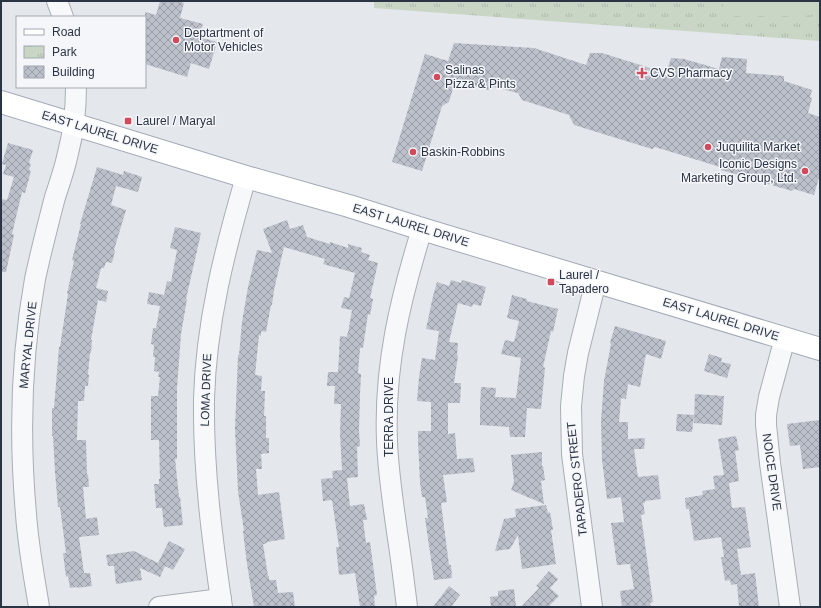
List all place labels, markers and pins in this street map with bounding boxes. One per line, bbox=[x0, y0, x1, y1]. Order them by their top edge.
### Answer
place label: Deptartment of Motor Vehicles bbox=[184, 26, 264, 54]
marker: Deptartment of Motor Vehicles bbox=[171, 35, 181, 45]
place label: Salinas Pizza & Pints bbox=[445, 63, 516, 91]
place label: CVS Pharmacy bbox=[650, 66, 732, 80]
marker: CVS Pharmacy bbox=[637, 68, 647, 78]
marker: Salinas Pizza & Pints bbox=[432, 72, 442, 82]
place label: Laurel / Maryal bbox=[136, 114, 215, 128]
marker: Laurel / Maryal bbox=[123, 116, 133, 126]
place label: Juquilita Market bbox=[716, 140, 801, 154]
marker: Juquilita Market bbox=[703, 142, 713, 152]
place label: Baskin-Robbins bbox=[421, 145, 505, 159]
marker: Baskin-Robbins bbox=[408, 147, 418, 157]
place label: Iconic Designs Marketing Group, Ltd. bbox=[681, 157, 797, 185]
marker: Iconic Designs Marketing Group, Ltd. bbox=[800, 166, 810, 176]
place label: Laurel / Tapadero bbox=[559, 268, 609, 296]
marker: Laurel / Tapadero bbox=[546, 277, 556, 287]

